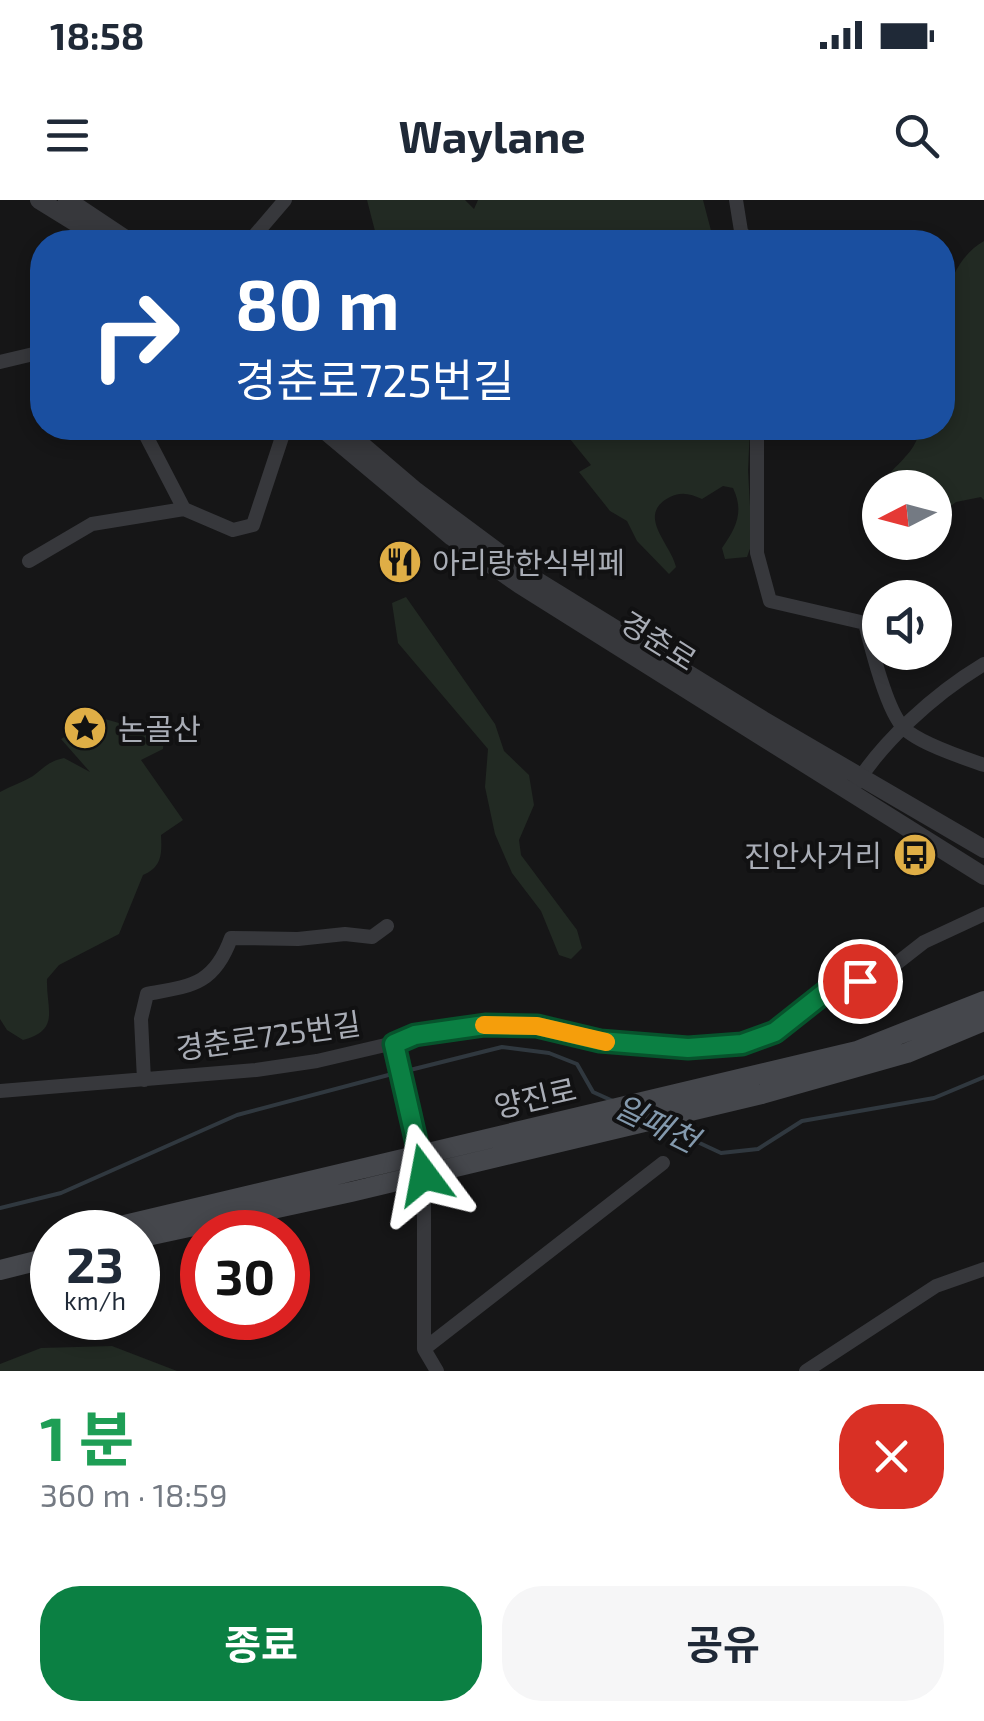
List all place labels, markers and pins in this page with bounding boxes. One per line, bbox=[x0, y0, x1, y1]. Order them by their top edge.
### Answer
restaurant icon: 아리랑한식뷔페 bbox=[377, 539, 423, 585]
place label: 아리랑한식뷔페 bbox=[432, 544, 625, 580]
place icon: 논골산 bbox=[62, 705, 108, 751]
place label: 논골산 bbox=[118, 710, 201, 746]
bus stop icon: 진안사거리 bbox=[892, 832, 938, 878]
place label: 진안사거리 bbox=[744, 837, 882, 873]
pin bbox=[818, 939, 903, 1024]

